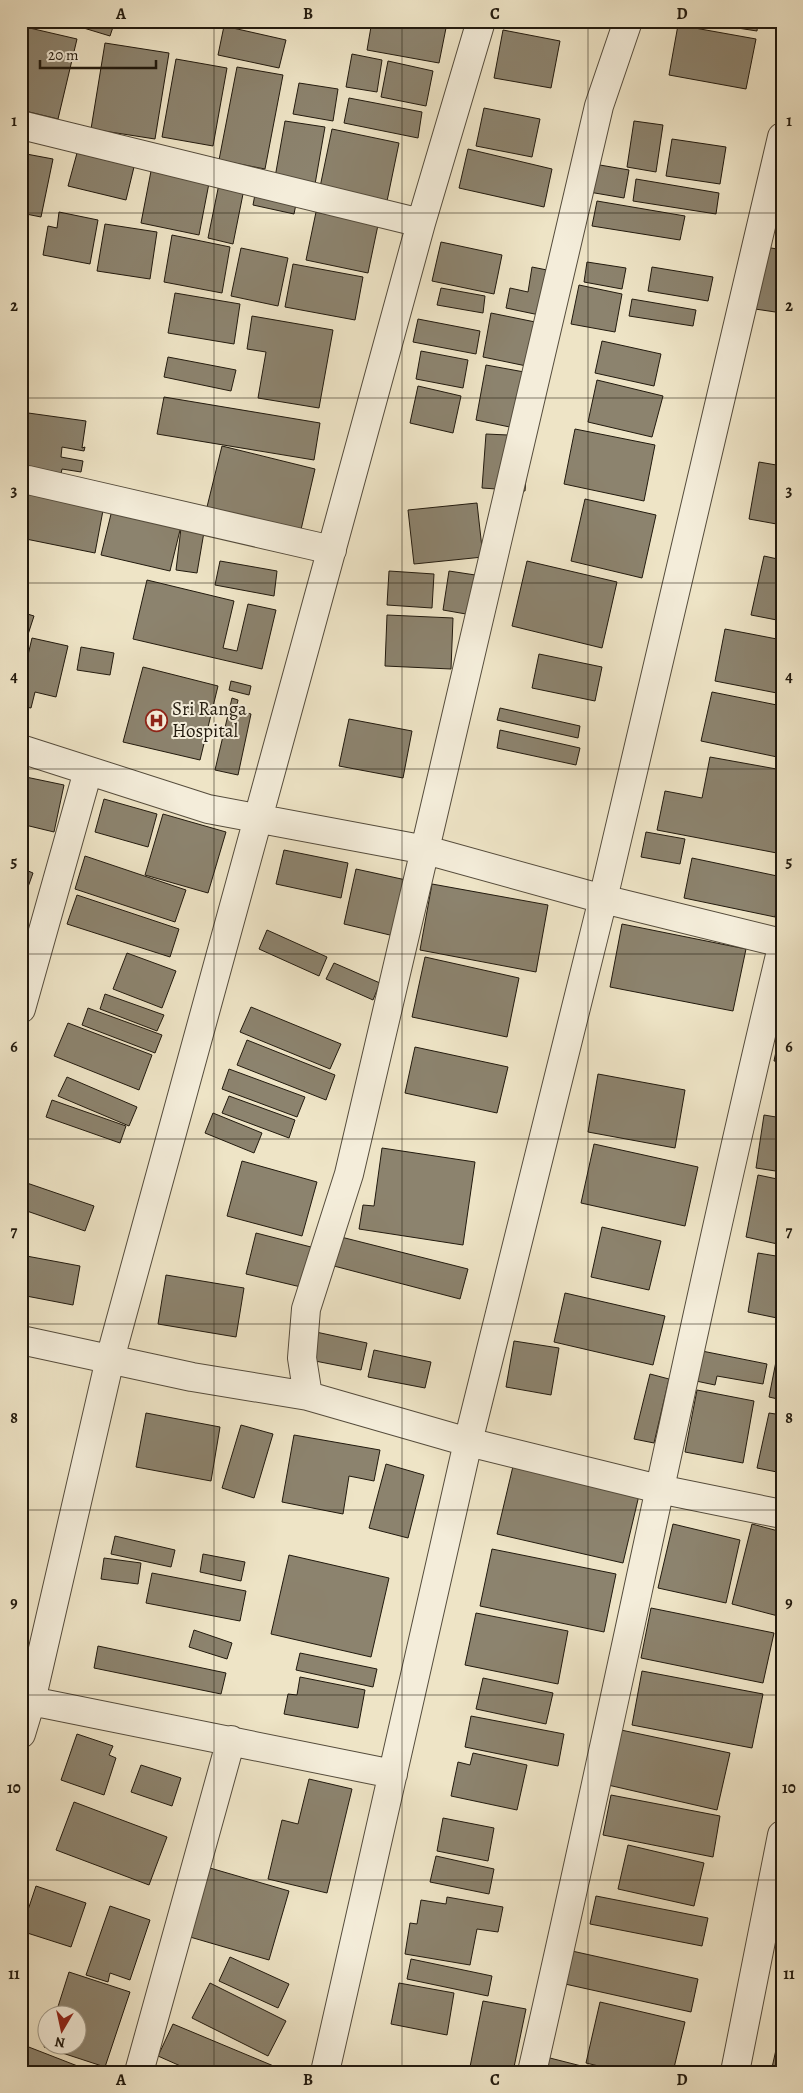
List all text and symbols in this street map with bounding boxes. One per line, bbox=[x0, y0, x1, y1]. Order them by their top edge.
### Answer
text: A bbox=[115, 3, 127, 25]
text: B bbox=[303, 3, 313, 25]
text: C bbox=[490, 3, 500, 25]
text: D bbox=[676, 3, 688, 25]
scale bar bbox=[40, 38, 156, 70]
text: 20 m bbox=[48, 45, 79, 65]
text: 1 bbox=[11, 110, 17, 132]
text: 1 bbox=[786, 110, 792, 132]
text: 2 bbox=[10, 295, 18, 317]
text: 2 bbox=[785, 295, 793, 317]
text: 3 bbox=[11, 480, 18, 502]
text: 3 bbox=[786, 480, 793, 502]
text: 4 bbox=[10, 666, 18, 688]
text: 4 bbox=[785, 666, 793, 688]
place label: Sri Ranga Hospital bbox=[172, 696, 247, 744]
hospital icon: Sri Ranga Hospital bbox=[144, 708, 168, 732]
text: 5 bbox=[11, 851, 18, 873]
text: 5 bbox=[786, 851, 793, 873]
text: 6 bbox=[10, 1036, 18, 1058]
text: 6 bbox=[785, 1036, 793, 1058]
text: 7 bbox=[11, 1221, 18, 1243]
text: 7 bbox=[786, 1221, 793, 1243]
text: 8 bbox=[10, 1407, 18, 1429]
text: 8 bbox=[785, 1407, 793, 1429]
text: 9 bbox=[10, 1592, 18, 1614]
text: 9 bbox=[785, 1592, 793, 1614]
text: 10 bbox=[7, 1777, 21, 1799]
text: 10 bbox=[782, 1777, 796, 1799]
text: 11 bbox=[8, 1963, 20, 1985]
text: 11 bbox=[783, 1963, 795, 1985]
north arrow bbox=[38, 2006, 88, 2056]
text: N bbox=[54, 2032, 67, 2053]
text: A bbox=[115, 2069, 127, 2091]
text: B bbox=[303, 2069, 313, 2091]
text: C bbox=[490, 2069, 500, 2091]
text: D bbox=[676, 2069, 688, 2091]

